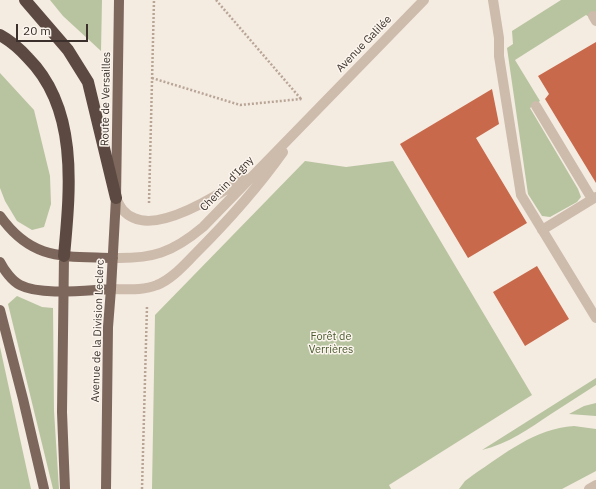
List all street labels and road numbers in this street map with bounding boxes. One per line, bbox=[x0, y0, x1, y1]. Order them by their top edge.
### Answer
street label: Avenue Galilée bbox=[334, 13, 394, 75]
street label: Route de Versailles bbox=[99, 52, 113, 146]
street label: Chemin d'Igny bbox=[198, 154, 256, 214]
street label: Avenue de la Division Leclerc bbox=[89, 259, 107, 403]

